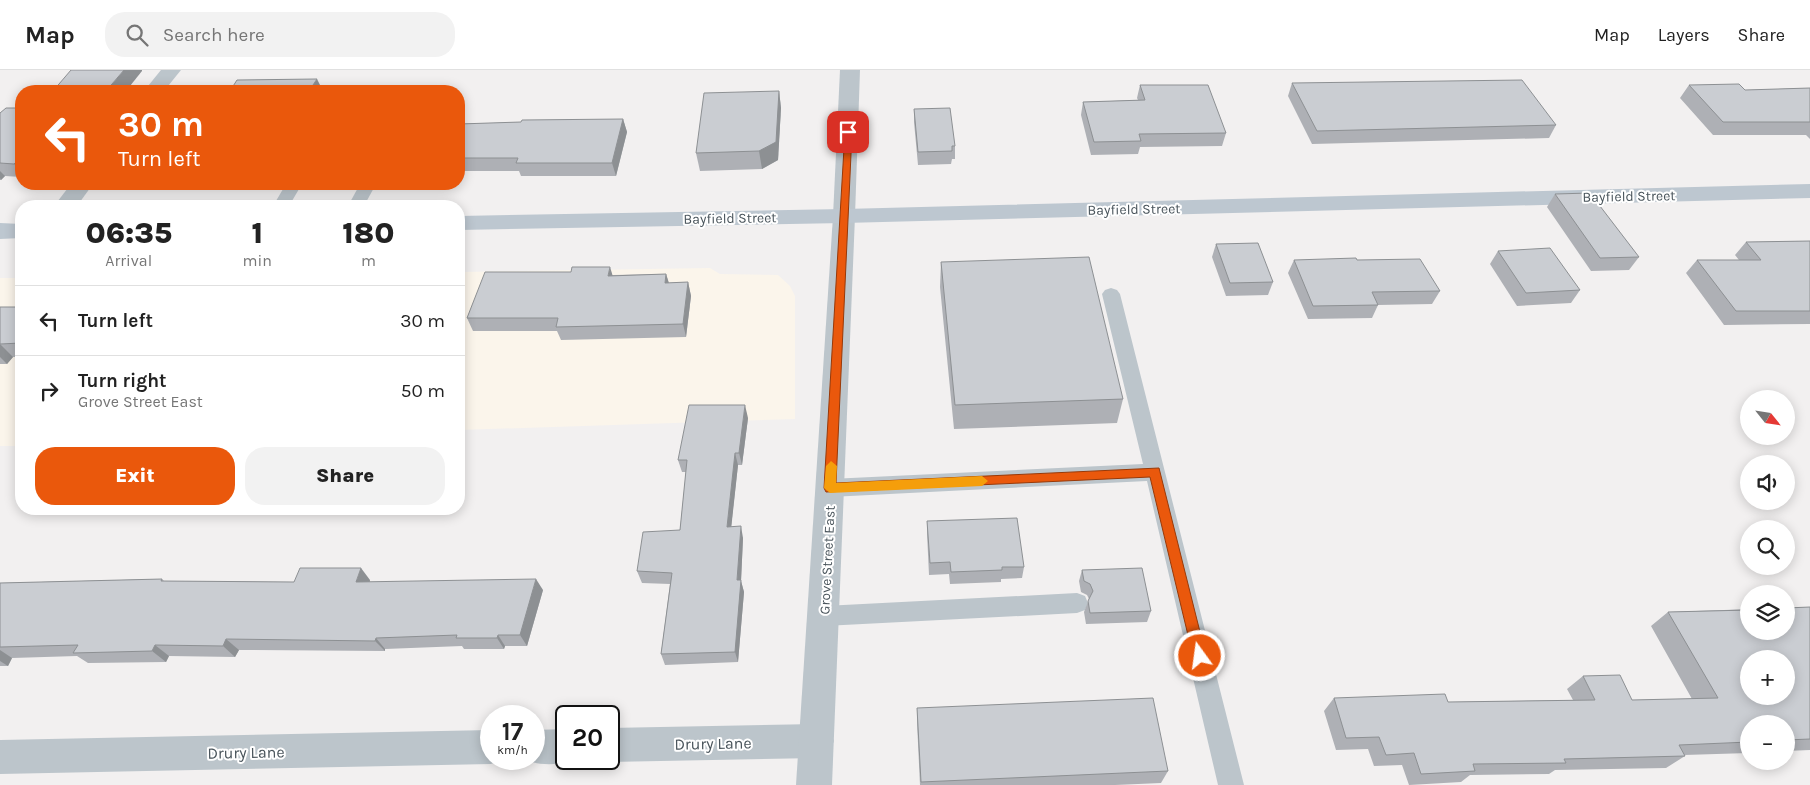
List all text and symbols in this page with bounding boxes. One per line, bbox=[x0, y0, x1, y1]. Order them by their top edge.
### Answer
search box bbox=[105, 12, 455, 57]
text: Map bbox=[25, 21, 75, 49]
icon: search bbox=[123, 21, 151, 49]
text: Search here bbox=[163, 24, 265, 46]
text: Map bbox=[1594, 24, 1630, 46]
text: Layers bbox=[1658, 24, 1710, 46]
text: Share bbox=[1738, 24, 1785, 46]
text: 30 m bbox=[118, 104, 204, 145]
icon: left bbox=[35, 105, 100, 170]
pin bbox=[827, 111, 869, 153]
icon: arrive bbox=[834, 118, 862, 146]
text: Turn left bbox=[118, 146, 201, 172]
street label: Bayfield Street bbox=[1582, 187, 1676, 206]
street label: Bayfield Street bbox=[1087, 200, 1181, 219]
street label: Bayfield Street bbox=[683, 209, 777, 228]
text: 06:35 bbox=[85, 215, 172, 251]
text: 1 bbox=[251, 215, 263, 251]
text: 180 bbox=[342, 215, 394, 251]
text: Arrival bbox=[105, 251, 152, 270]
text: min bbox=[242, 251, 272, 270]
text: m bbox=[361, 251, 376, 270]
icon: left bbox=[35, 307, 63, 335]
text: Turn left bbox=[78, 310, 153, 332]
text: 30 m bbox=[400, 310, 445, 332]
text: Turn right bbox=[78, 370, 167, 392]
icon: right bbox=[35, 377, 63, 405]
text: 50 m bbox=[401, 380, 445, 402]
north arrow bbox=[1740, 390, 1795, 445]
map controls bbox=[1740, 390, 1795, 770]
text: Grove Street East bbox=[78, 392, 203, 411]
button: Exit bbox=[35, 447, 235, 505]
button: Share bbox=[245, 447, 445, 505]
button: sound bbox=[1740, 455, 1795, 510]
street label: Grove Street East bbox=[816, 505, 839, 615]
button: search bbox=[1740, 520, 1795, 575]
button: layers bbox=[1740, 585, 1795, 640]
position arrow bbox=[1173, 629, 1225, 681]
button: + bbox=[1740, 650, 1795, 705]
speed limit sign: 20 bbox=[555, 705, 620, 770]
button: − bbox=[1740, 715, 1795, 770]
text: 17 bbox=[502, 717, 523, 746]
street label: Drury Lane bbox=[674, 733, 752, 754]
street label: Drury Lane bbox=[207, 742, 285, 763]
text: km/h bbox=[497, 743, 528, 757]

